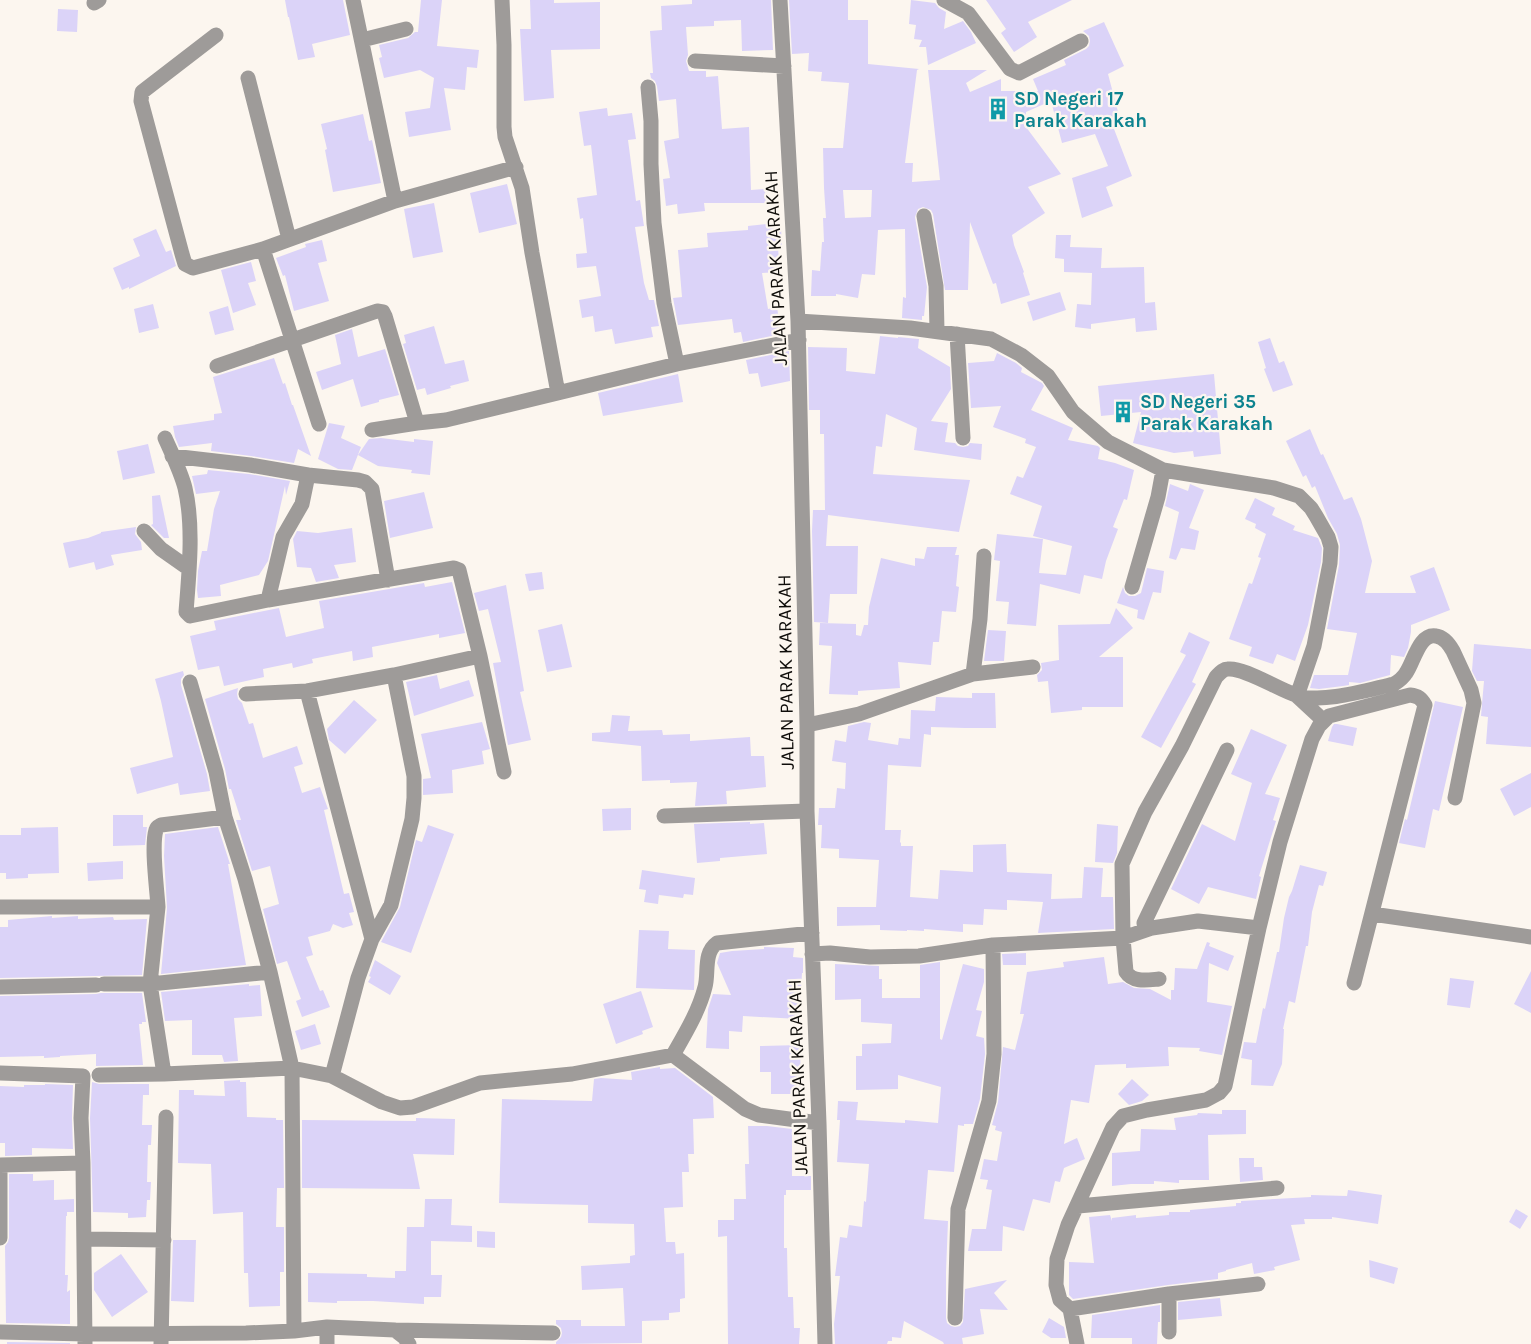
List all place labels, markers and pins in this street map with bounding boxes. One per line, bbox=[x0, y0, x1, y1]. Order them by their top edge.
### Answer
place label: SD Negeri 17 Parak Karakah bbox=[1014, 88, 1147, 132]
building icon: SD Negeri 17 Parak Karakah bbox=[985, 96, 1011, 122]
place label: SD Negeri 35 Parak Karakah bbox=[1140, 391, 1273, 435]
building icon: SD Negeri 35 Parak Karakah bbox=[1110, 399, 1136, 425]

